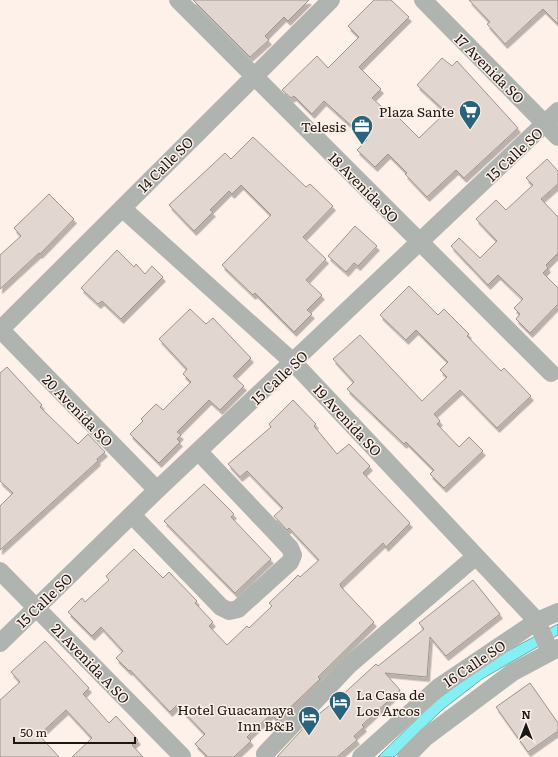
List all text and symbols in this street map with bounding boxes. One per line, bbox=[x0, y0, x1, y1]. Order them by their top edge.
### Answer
street label: 17 Avenida SO bbox=[451, 29, 529, 107]
supermarket icon: Plaza Sante bbox=[457, 98, 483, 131]
place label: Plaza Sante bbox=[379, 101, 454, 121]
office icon: Telesis bbox=[349, 113, 375, 146]
place label: Telesis bbox=[301, 116, 346, 136]
street label: 15 Calle SO bbox=[481, 122, 547, 186]
street label: 14 Calle SO bbox=[133, 132, 197, 196]
street label: 18 Avenida SO bbox=[324, 147, 404, 227]
street label: 15 Calle SO bbox=[246, 345, 312, 409]
street label: 20 Avenida SO bbox=[38, 369, 118, 451]
street label: 19 Avenida SO bbox=[309, 380, 387, 460]
street label: 15 Calle SO bbox=[11, 568, 77, 632]
street label: 21 Avenida A SO bbox=[47, 618, 135, 708]
street label: 16 Calle SO bbox=[439, 635, 509, 691]
place label: La Casa de Los Arcos bbox=[356, 684, 425, 720]
hotel icon: La Casa de Los Arcos bbox=[327, 689, 353, 722]
place label: Hotel Guacamaya Inn B&B bbox=[177, 699, 294, 735]
hotel icon: Hotel Guacamaya Inn B&B bbox=[296, 704, 322, 737]
north arrow bbox=[506, 705, 546, 745]
text: N bbox=[521, 706, 531, 722]
scale bar bbox=[14, 719, 135, 745]
text: 50 m bbox=[20, 723, 47, 741]

